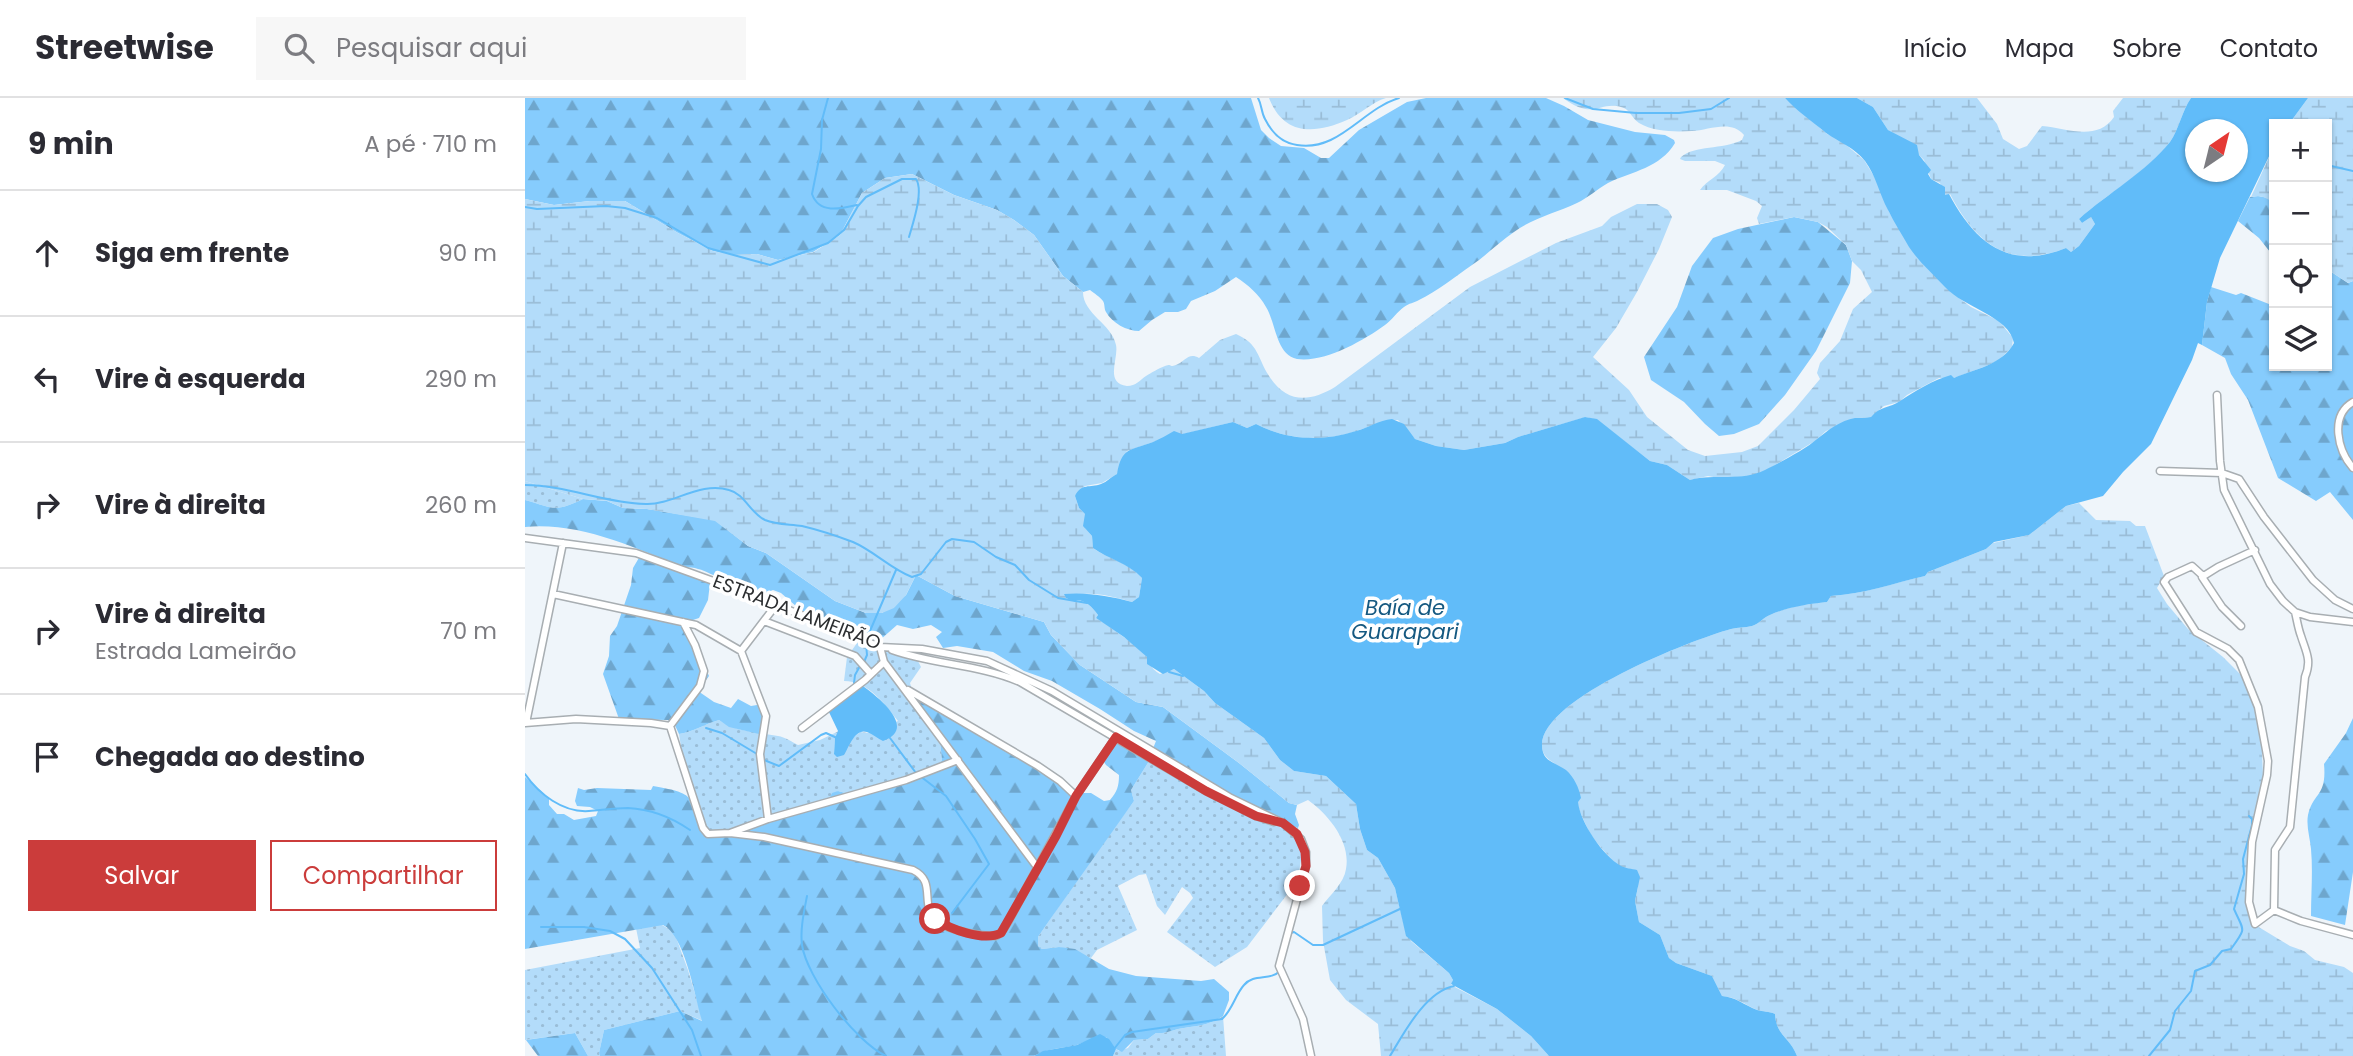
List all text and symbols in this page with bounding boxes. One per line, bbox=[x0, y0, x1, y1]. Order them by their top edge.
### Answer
search box bbox=[256, 17, 746, 80]
text: Streetwise bbox=[35, 24, 214, 71]
icon: search bbox=[280, 29, 318, 67]
text: Pesquisar aqui bbox=[336, 30, 527, 66]
text: Início bbox=[1904, 32, 1967, 65]
text: Mapa bbox=[2005, 32, 2074, 65]
text: Sobre bbox=[2112, 32, 2182, 65]
text: Contato bbox=[2220, 32, 2318, 65]
north arrow bbox=[2185, 119, 2248, 182]
map controls bbox=[2269, 119, 2332, 371]
button: + bbox=[2269, 119, 2332, 182]
text: 9 min bbox=[28, 122, 114, 165]
text: A pé · 710 m bbox=[364, 128, 497, 160]
button: − bbox=[2269, 182, 2332, 245]
icon: ahead bbox=[28, 234, 66, 272]
text: Siga em frente bbox=[95, 235, 289, 271]
text: 90 m bbox=[438, 237, 497, 269]
button: locate bbox=[2269, 245, 2332, 308]
button: layers bbox=[2269, 308, 2332, 371]
icon: left bbox=[28, 360, 66, 398]
text: Vire à esquerda bbox=[95, 361, 306, 397]
text: 290 m bbox=[425, 363, 497, 395]
icon: right bbox=[28, 486, 66, 524]
text: Vire à direita bbox=[95, 487, 266, 523]
text: 260 m bbox=[425, 489, 497, 521]
street label: ESTRADA LAMEIRÃO bbox=[709, 568, 885, 657]
water label: Baía de Guarapari bbox=[1351, 593, 1460, 646]
text: Vire à direita bbox=[95, 596, 266, 632]
icon: right bbox=[28, 612, 66, 650]
text: 70 m bbox=[440, 615, 497, 647]
text: Estrada Lameirão bbox=[95, 635, 296, 667]
icon: arrive bbox=[28, 738, 66, 776]
text: Chegada ao destino bbox=[95, 739, 365, 775]
button: Salvar bbox=[28, 840, 256, 911]
button: Compartilhar bbox=[270, 840, 497, 911]
route end bbox=[1284, 870, 1315, 901]
route start bbox=[919, 903, 950, 934]

